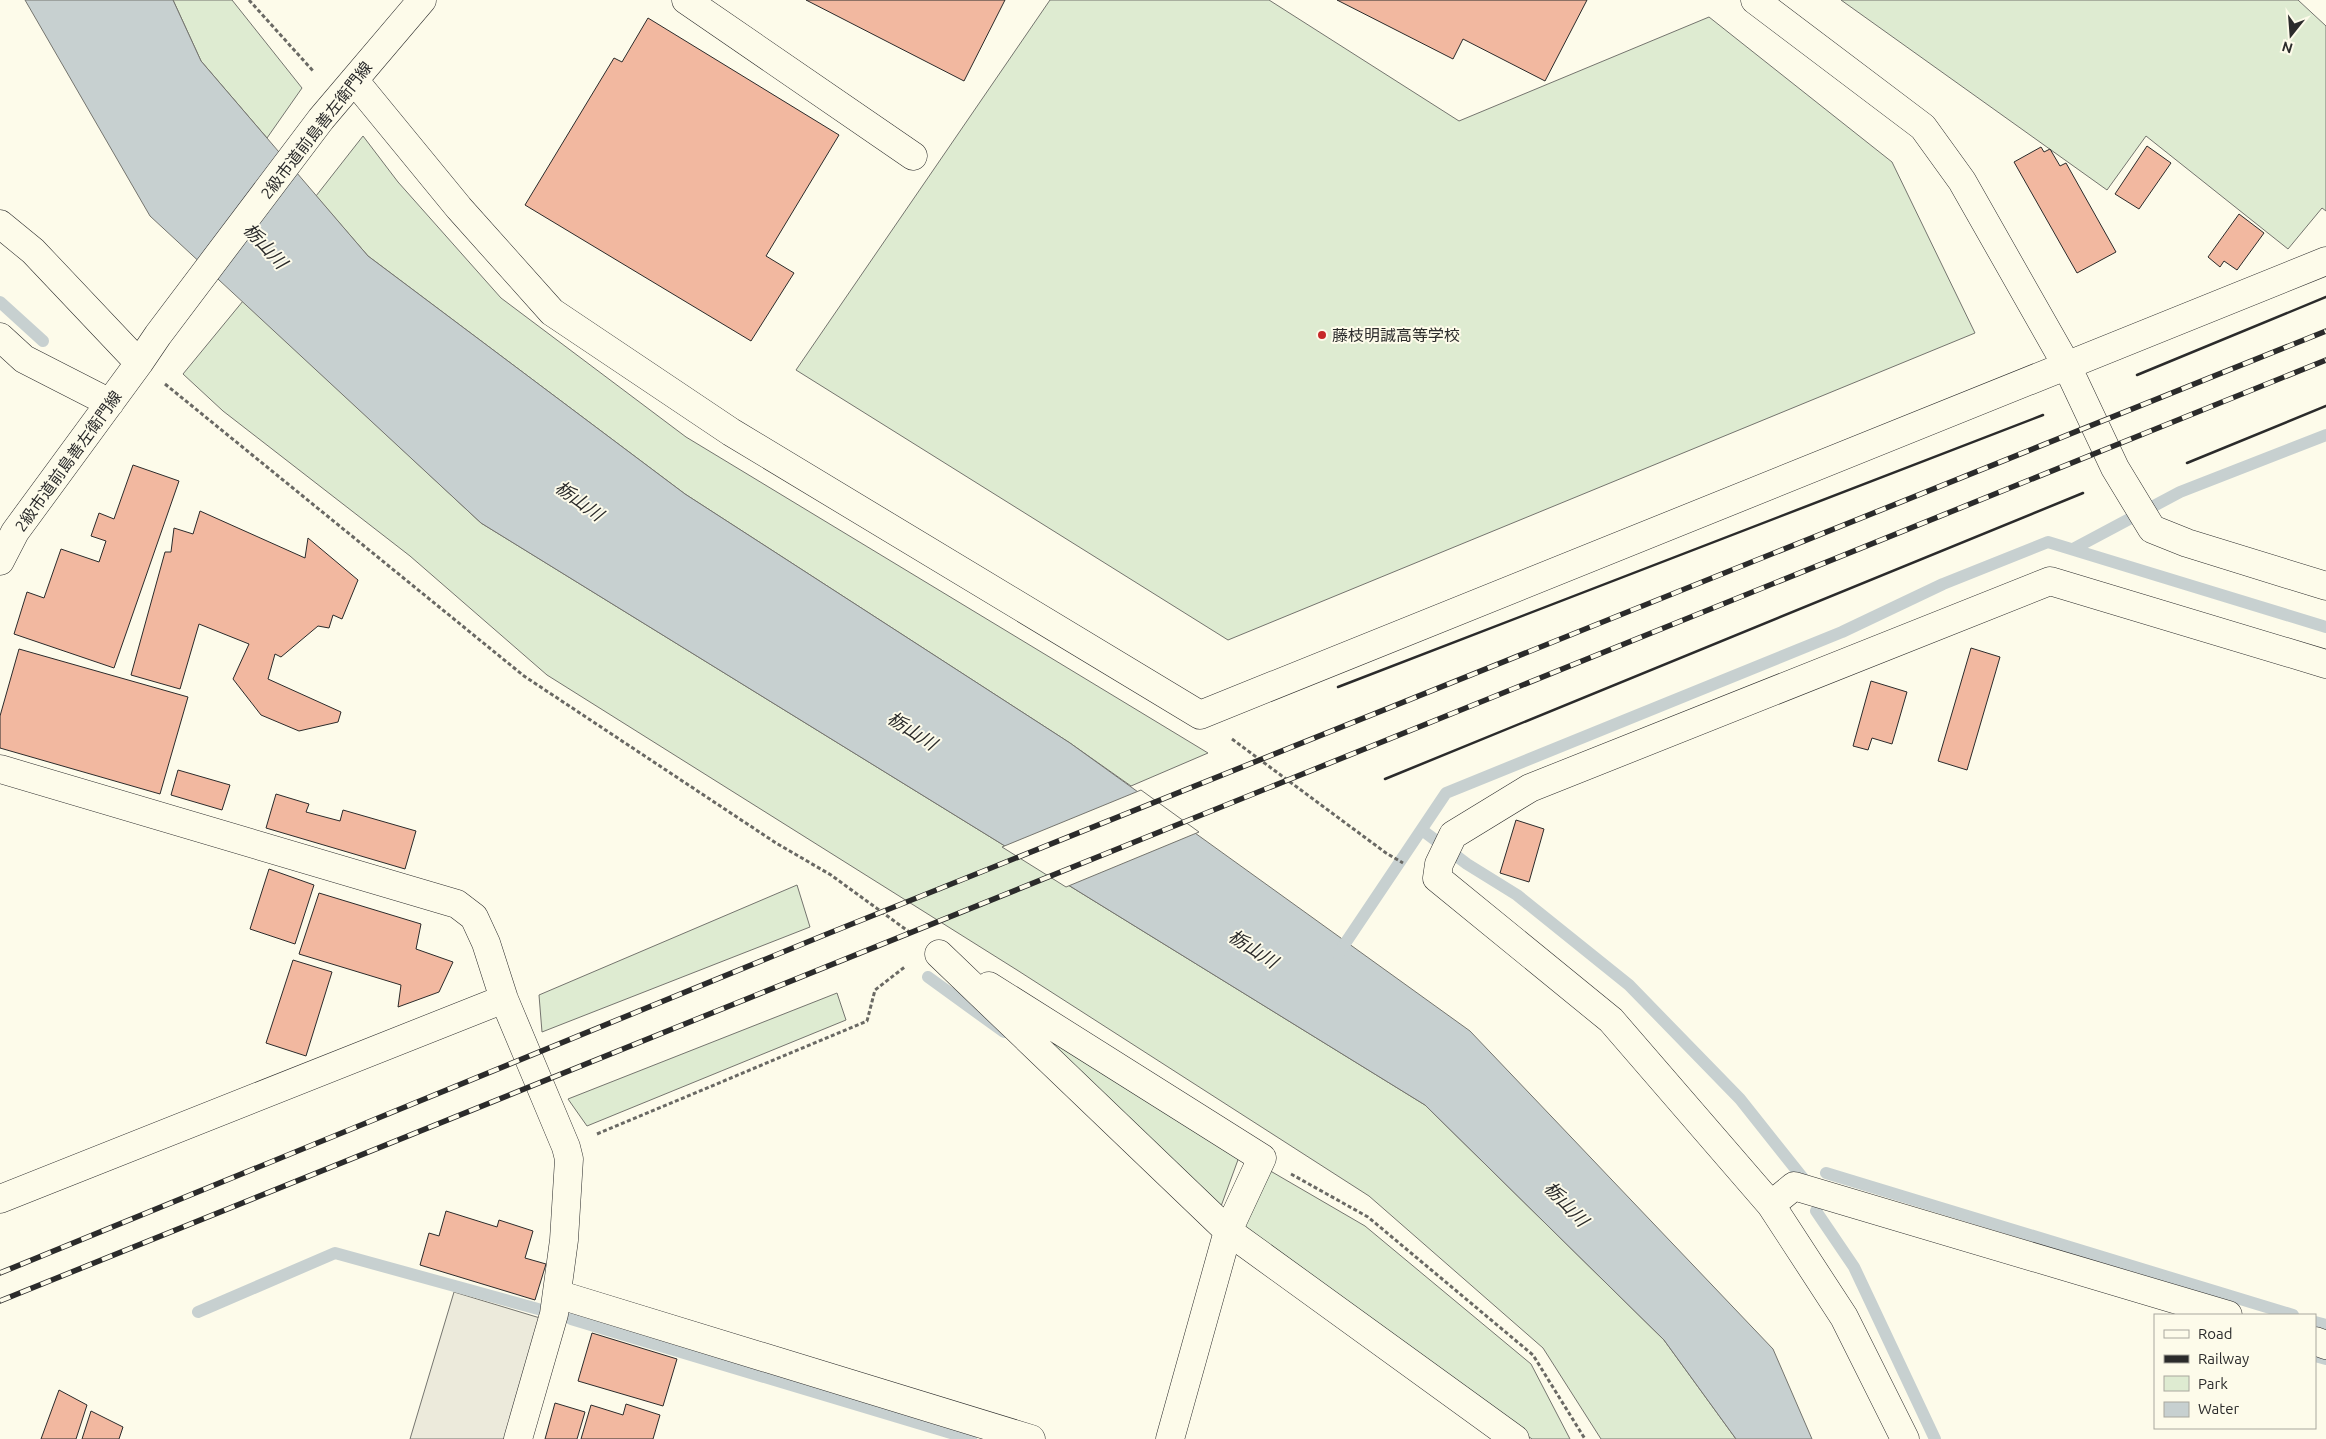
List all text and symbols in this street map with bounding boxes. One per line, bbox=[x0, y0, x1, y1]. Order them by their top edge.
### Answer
north arrow bbox=[2266, 10, 2316, 60]
text: N bbox=[2280, 38, 2295, 57]
street label: 2級市道前島善左衛門線 bbox=[257, 58, 375, 202]
water label: 栃山川 bbox=[240, 219, 293, 273]
place label: 藤枝明誠高等学校 bbox=[1332, 326, 1460, 344]
marker: 藤枝明誠高等学校 bbox=[1316, 329, 1328, 341]
street label: 2級市道前島善左衛門線 bbox=[11, 387, 125, 535]
water label: 栃山川 bbox=[552, 476, 609, 525]
water label: 栃山川 bbox=[884, 707, 942, 754]
water label: 栃山川 bbox=[1225, 925, 1283, 972]
water label: 栃山川 bbox=[1541, 1177, 1594, 1231]
legend bbox=[2154, 1314, 2316, 1429]
text: Road bbox=[2198, 1325, 2233, 1342]
text: Railway bbox=[2198, 1350, 2249, 1367]
text: Park bbox=[2198, 1375, 2228, 1392]
text: Water bbox=[2198, 1400, 2239, 1417]

